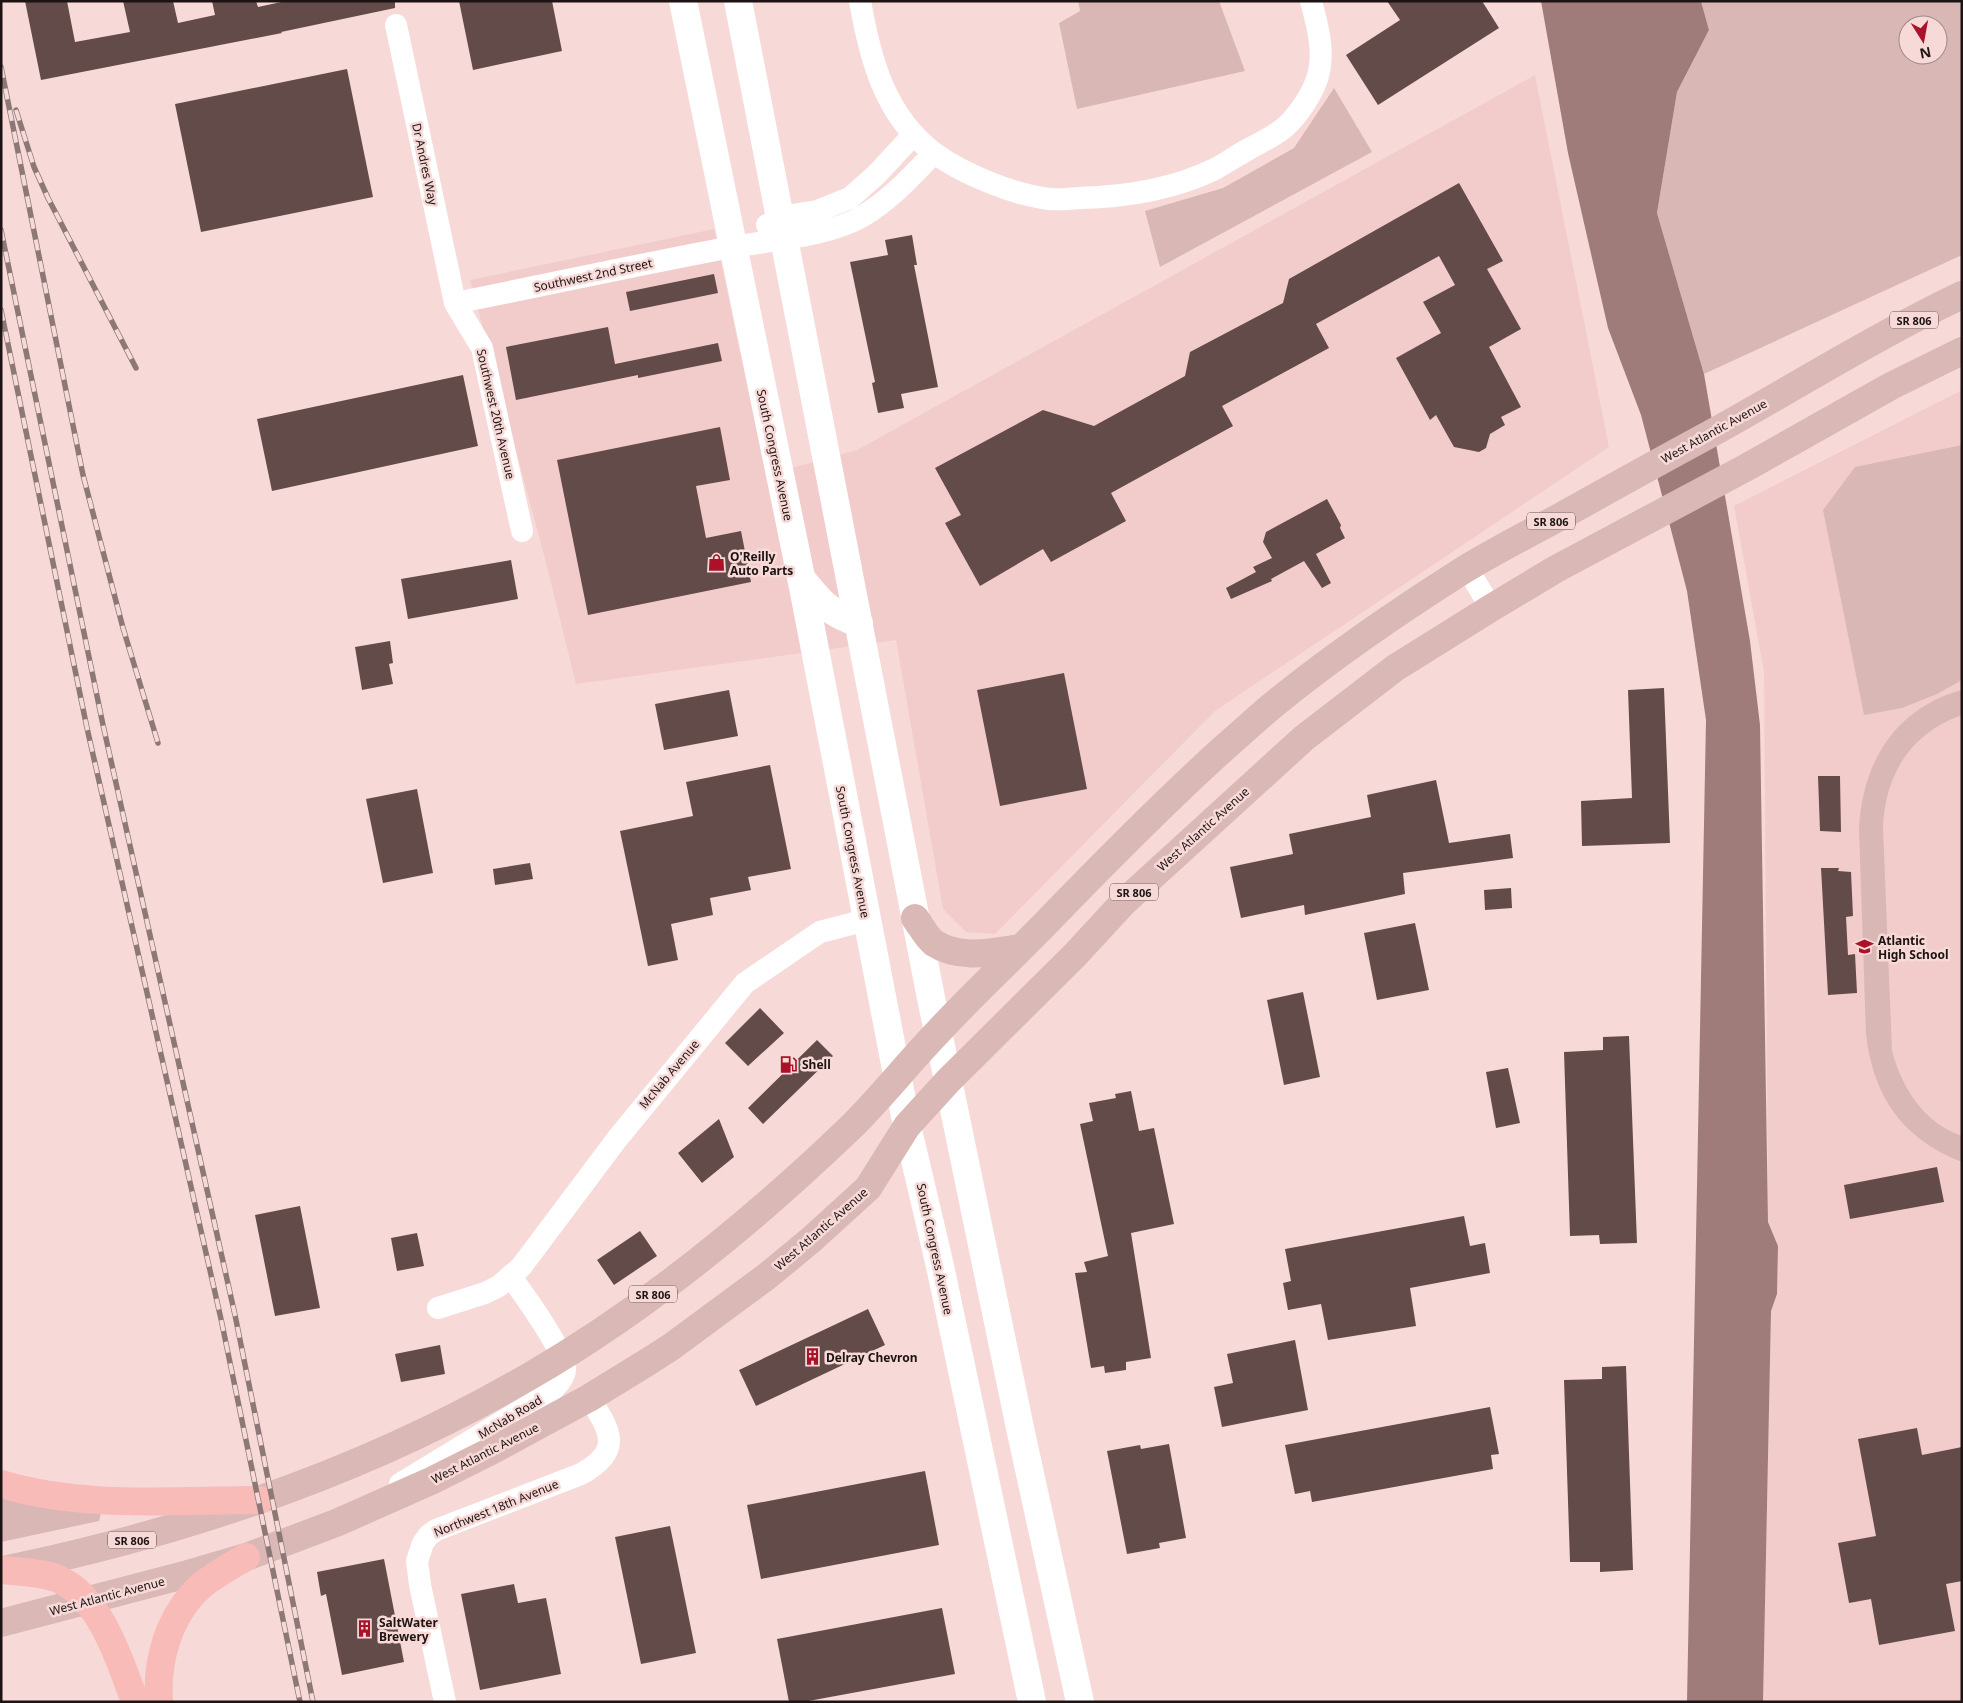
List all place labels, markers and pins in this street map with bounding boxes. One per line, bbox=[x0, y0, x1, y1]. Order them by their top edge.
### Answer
place label: O'Reilly Auto Parts bbox=[730, 548, 793, 579]
shop icon: O'Reilly Auto Parts bbox=[706, 553, 726, 573]
place label: Atlantic High School bbox=[1878, 932, 1948, 963]
school or university icon: Atlantic High School bbox=[1854, 937, 1874, 957]
fuel station icon: Shell bbox=[778, 1054, 798, 1074]
place label: Shell bbox=[802, 1056, 831, 1073]
building icon: Delray Chevron bbox=[802, 1347, 822, 1367]
place label: Delray Chevron bbox=[826, 1349, 918, 1366]
place label: SaltWater Brewery bbox=[379, 1614, 439, 1645]
building icon: SaltWater Brewery bbox=[355, 1619, 375, 1639]

